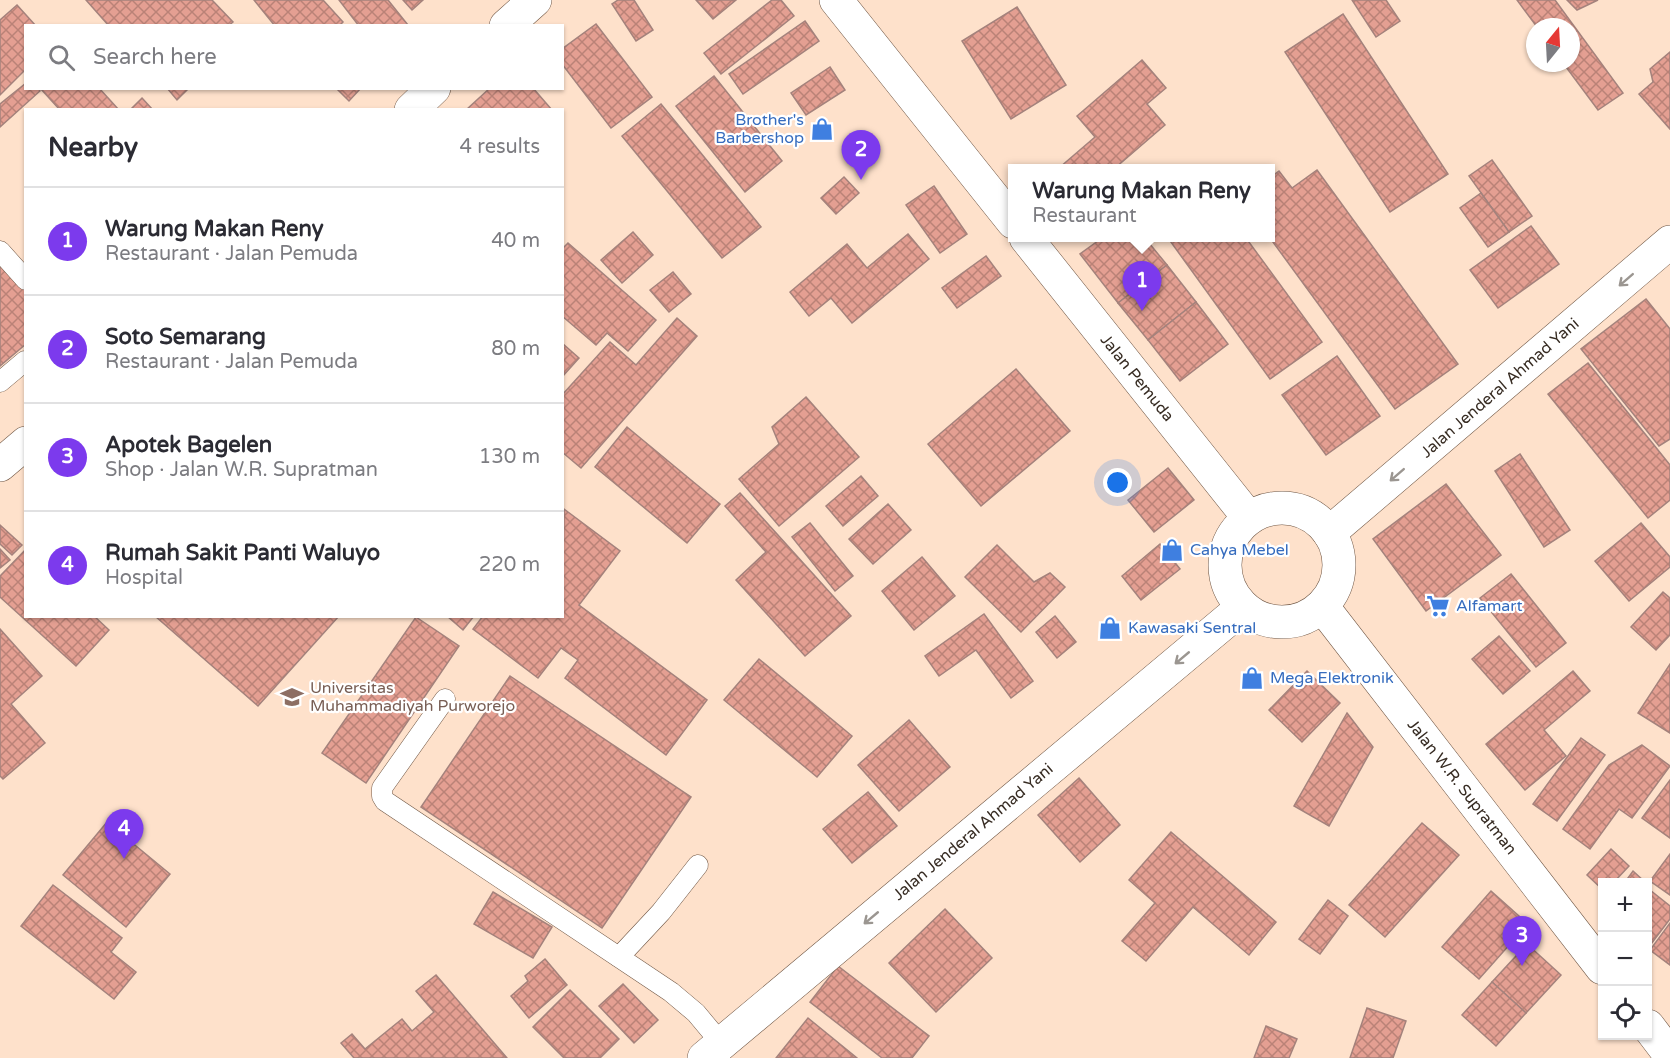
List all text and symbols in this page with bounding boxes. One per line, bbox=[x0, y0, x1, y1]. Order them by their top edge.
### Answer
north arrow bbox=[1526, 18, 1580, 72]
search box bbox=[24, 24, 564, 90]
icon: search bbox=[45, 41, 78, 74]
text: Search here bbox=[93, 44, 217, 70]
place label: Brother's Barbershop bbox=[715, 110, 804, 148]
shop icon: Brother's Barbershop bbox=[809, 116, 835, 142]
pin: 2 bbox=[842, 130, 880, 180]
text: Nearby bbox=[48, 132, 138, 163]
text: 4 results bbox=[460, 135, 540, 159]
popup bbox=[1008, 164, 1275, 242]
text: Warung Makan Reny bbox=[1032, 178, 1251, 204]
text: Restaurant bbox=[1032, 204, 1137, 228]
text: Warung Makan Reny bbox=[105, 216, 324, 242]
text: 1 bbox=[61, 229, 74, 253]
text: 40 m bbox=[491, 229, 540, 253]
text: Restaurant · Jalan Pemuda bbox=[105, 242, 358, 266]
pin: 1 bbox=[1122, 262, 1162, 311]
one-way arrow bbox=[1619, 273, 1634, 287]
street label: Jalan Jenderal Ahmad Yani bbox=[1417, 314, 1583, 462]
text: Soto Semarang bbox=[105, 324, 266, 350]
street label: Jalan Pemuda bbox=[1096, 330, 1178, 426]
text: 2 bbox=[61, 337, 74, 361]
text: 80 m bbox=[491, 337, 540, 361]
text: Restaurant · Jalan Pemuda bbox=[105, 350, 358, 374]
text: Apotek Bagelen bbox=[105, 432, 272, 458]
text: 3 bbox=[61, 445, 74, 469]
text: 130 m bbox=[479, 445, 540, 469]
text: Shop · Jalan W.R. Supratman bbox=[105, 458, 378, 482]
your location bbox=[1103, 468, 1132, 497]
one-way arrow bbox=[1390, 468, 1405, 482]
shop icon: Cahya Mebel bbox=[1159, 537, 1185, 563]
text: Rumah Sakit Panti Waluyo bbox=[105, 540, 380, 566]
place label: Cahya Mebel bbox=[1190, 540, 1289, 560]
text: 4 bbox=[61, 553, 74, 577]
text: 220 m bbox=[479, 553, 540, 577]
text: Hospital bbox=[105, 566, 183, 590]
supermarket icon: Alfamart bbox=[1425, 593, 1451, 619]
place label: Alfamart bbox=[1456, 596, 1523, 616]
shop icon: Kawasaki Sentral bbox=[1097, 615, 1123, 641]
place label: Kawasaki Sentral bbox=[1128, 618, 1256, 638]
one-way arrow bbox=[1175, 651, 1190, 665]
shop icon: Mega Elektronik bbox=[1239, 665, 1265, 691]
place label: Mega Elektronik bbox=[1270, 668, 1394, 688]
place label: Universitas Muhammadiyah Purworejo bbox=[310, 678, 515, 716]
school or university icon: Universitas Muhammadiyah Purworejo bbox=[279, 684, 305, 710]
street label: Jalan W.R. Supratman bbox=[1403, 715, 1521, 859]
street label: Jalan Jenderal Ahmad Yani bbox=[889, 759, 1057, 905]
pin: 4 bbox=[104, 810, 144, 859]
map controls bbox=[1598, 878, 1652, 1040]
button: + bbox=[1598, 878, 1652, 932]
one-way arrow bbox=[863, 911, 879, 924]
pin: 3 bbox=[1502, 916, 1541, 966]
button: − bbox=[1598, 932, 1652, 986]
button: locate bbox=[1598, 986, 1652, 1040]

